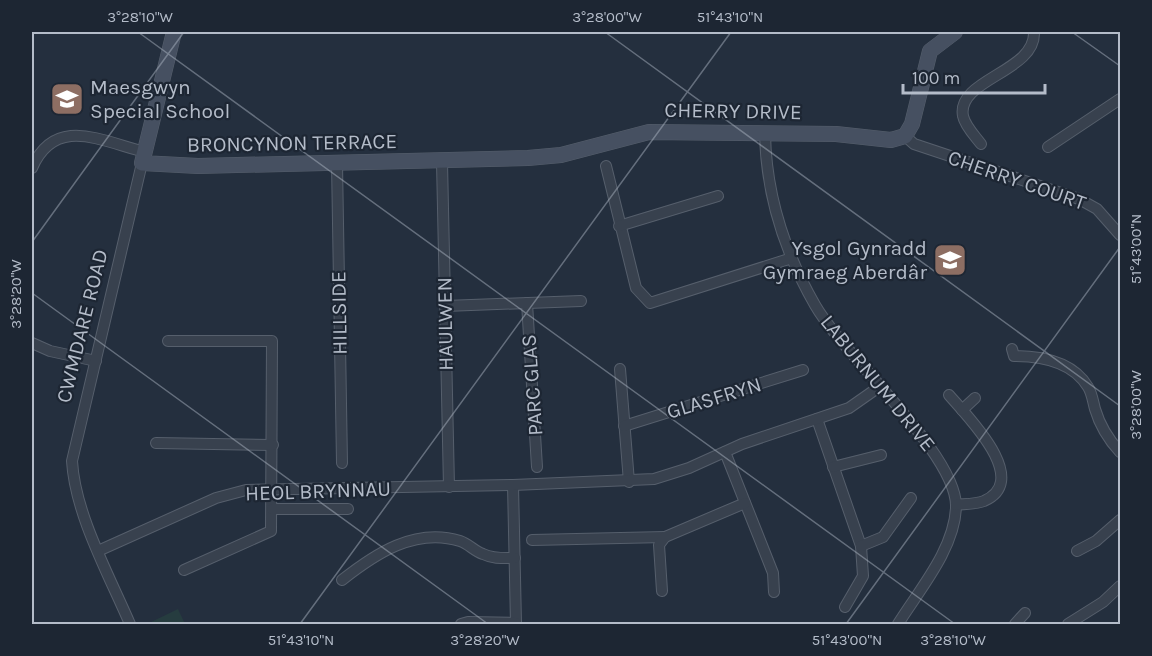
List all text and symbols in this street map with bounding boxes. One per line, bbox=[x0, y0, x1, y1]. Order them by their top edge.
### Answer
text: 3°28'10"W bbox=[107, 8, 173, 26]
text: 3°28'00"W bbox=[572, 8, 642, 26]
text: 51°43'10"N bbox=[697, 8, 763, 26]
scale bar bbox=[903, 57, 1046, 95]
text: 100 m bbox=[912, 67, 960, 89]
place label: Maesgwyn Special School bbox=[90, 75, 230, 123]
school or university icon: Maesgwyn Special School bbox=[49, 81, 85, 117]
street label: CHERRY DRIVE bbox=[664, 98, 802, 124]
street label: BRONCYNON TERRACE bbox=[187, 129, 397, 157]
street label: CHERRY COURT bbox=[945, 145, 1090, 215]
text: 51°43'00"N bbox=[1127, 214, 1145, 284]
place label: Ysgol Gynradd Gymraeg Aberdâr bbox=[763, 236, 927, 284]
school or university icon: Ysgol Gynradd Gymraeg Aberdâr bbox=[932, 242, 968, 278]
street label: CWMDARE ROAD bbox=[51, 247, 113, 405]
text: 3°28'20"W bbox=[7, 259, 25, 329]
street label: HILLSIDE bbox=[326, 271, 352, 355]
street label: HAULWEN bbox=[432, 277, 458, 371]
street label: LABURNUM DRIVE bbox=[816, 310, 940, 456]
street label: PARC GLAS bbox=[516, 333, 548, 437]
text: 3°28'00"W bbox=[1127, 370, 1145, 440]
street label: GLASFRYN bbox=[664, 372, 764, 424]
street label: HEOL BRYNNAU bbox=[245, 476, 391, 506]
text: 51°43'10"N bbox=[268, 631, 334, 649]
text: 3°28'20"W bbox=[450, 631, 520, 649]
text: 51°43'00"N bbox=[812, 631, 882, 649]
text: 3°28'10"W bbox=[920, 631, 986, 649]

